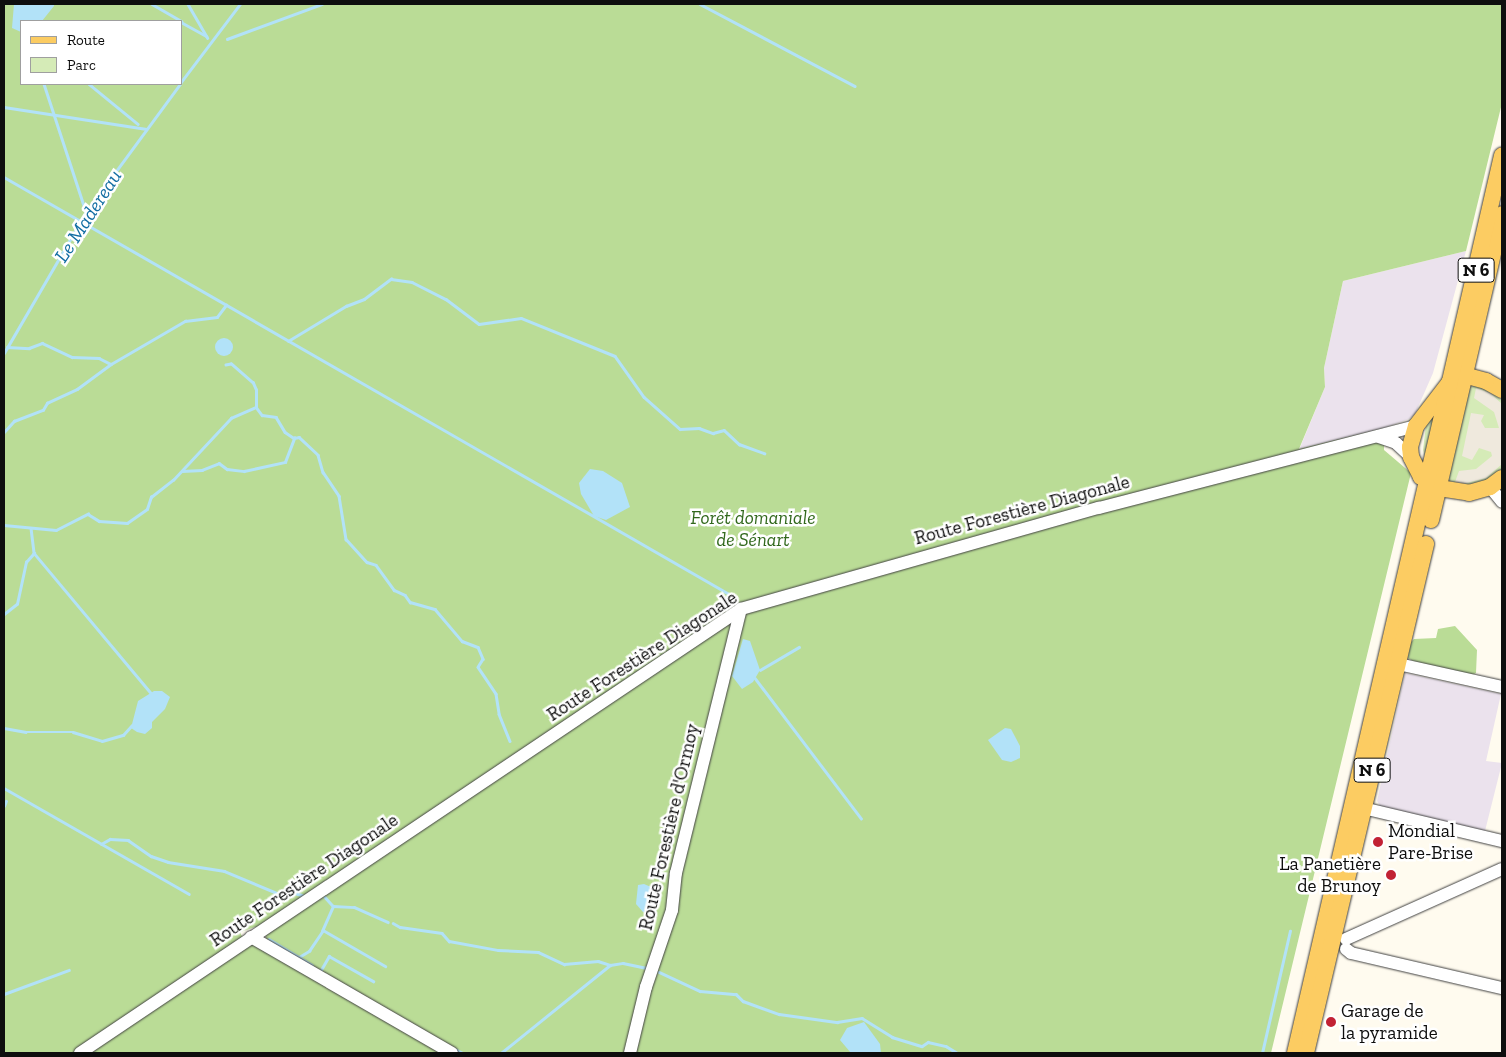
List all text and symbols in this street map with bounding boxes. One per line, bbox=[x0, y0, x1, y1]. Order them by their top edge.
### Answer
legend bbox=[20, 20, 182, 85]
text: Route bbox=[67, 31, 105, 49]
text: Parc bbox=[67, 56, 96, 74]
water label: Le Madereau bbox=[49, 165, 127, 267]
road number: N 6 bbox=[1457, 254, 1495, 286]
street label: Route Forestière Diagonale bbox=[912, 470, 1132, 550]
park label: Forêt domaniale de Sénart bbox=[690, 507, 816, 551]
street label: Route Forestière Diagonale bbox=[543, 586, 741, 726]
street label: Route Forestière d'Ormoy bbox=[634, 722, 704, 932]
road number: N 6 bbox=[1353, 754, 1391, 786]
street label: Route Forestière Diagonale bbox=[206, 808, 402, 952]
place label: Mondial Pare-Brise bbox=[1388, 820, 1473, 864]
marker: Mondial Pare-Brise bbox=[1372, 836, 1384, 848]
place label: La Panetière de Brunoy bbox=[1279, 853, 1381, 897]
marker: La Panetière de Brunoy bbox=[1385, 869, 1397, 881]
place label: Garage de la pyramide bbox=[1341, 1000, 1438, 1044]
marker: Garage de la pyramide bbox=[1325, 1016, 1337, 1028]

